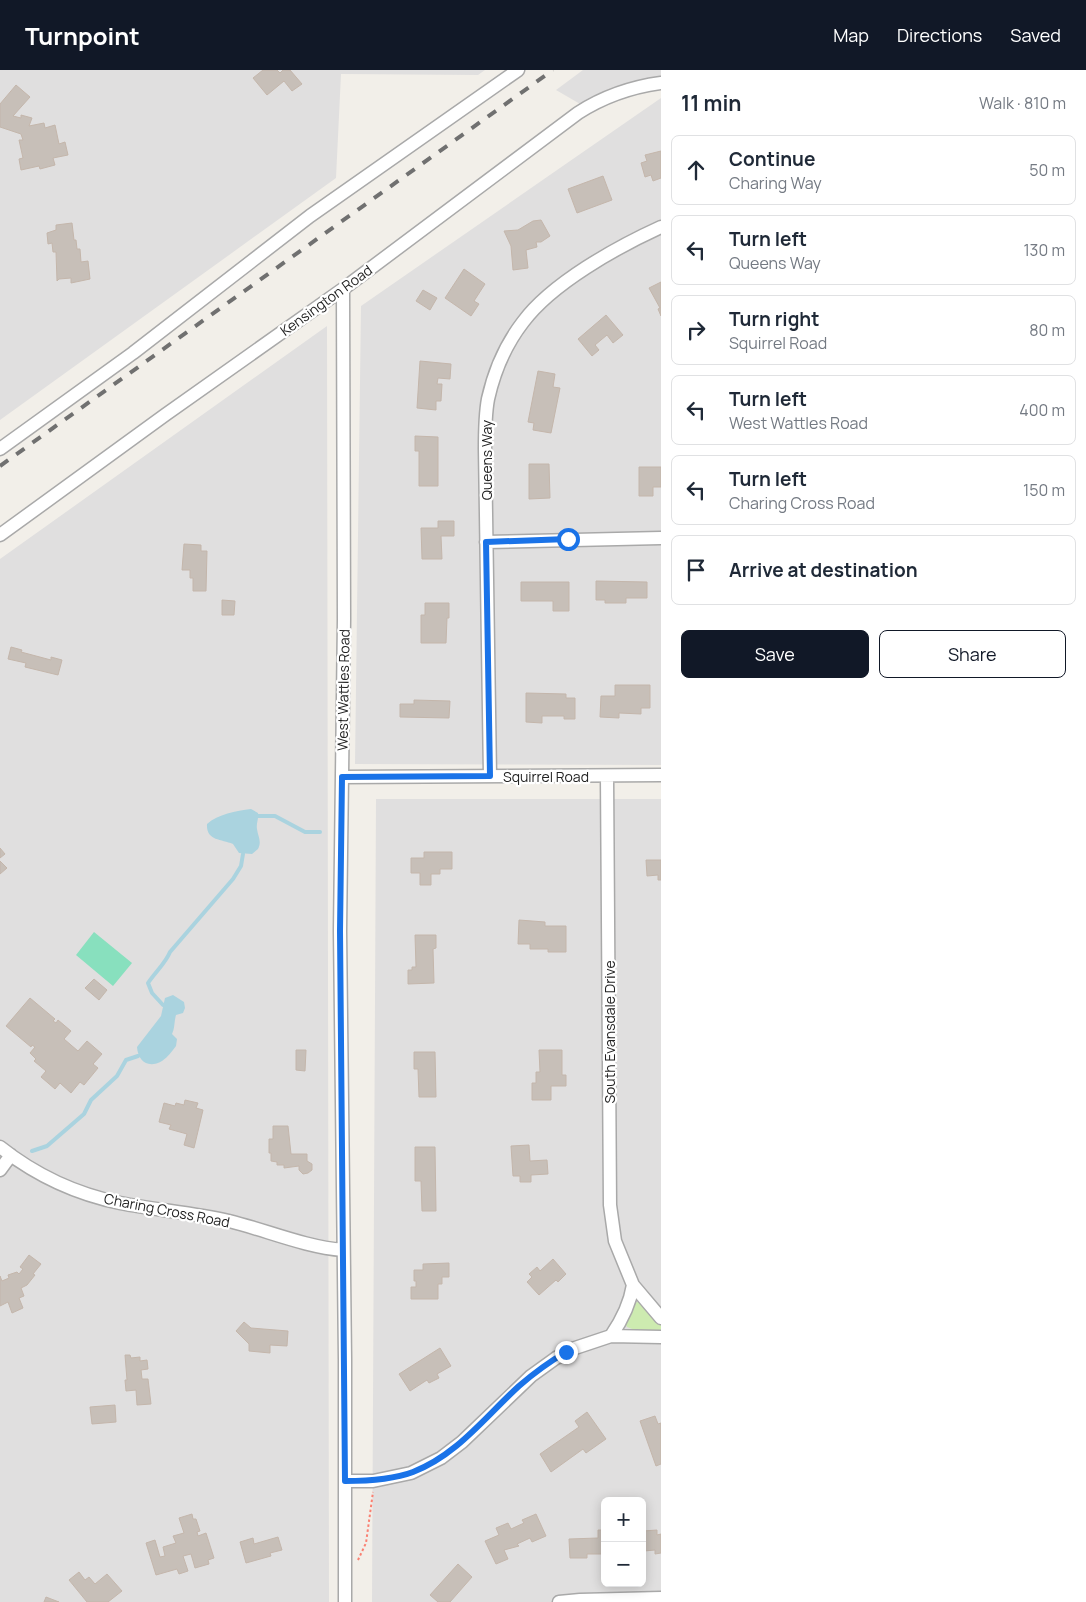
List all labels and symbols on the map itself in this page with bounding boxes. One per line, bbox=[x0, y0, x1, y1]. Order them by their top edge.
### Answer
street label: Kensington Road bbox=[276, 260, 376, 340]
street label: Queens Way bbox=[477, 419, 496, 500]
route start bbox=[557, 528, 580, 551]
street label: West Wattles Road bbox=[332, 629, 354, 751]
street label: Squirrel Road bbox=[503, 767, 589, 786]
street label: South Evansdale Drive bbox=[600, 960, 619, 1104]
street label: Charing Cross Road bbox=[103, 1188, 231, 1232]
route end bbox=[555, 1341, 578, 1364]

